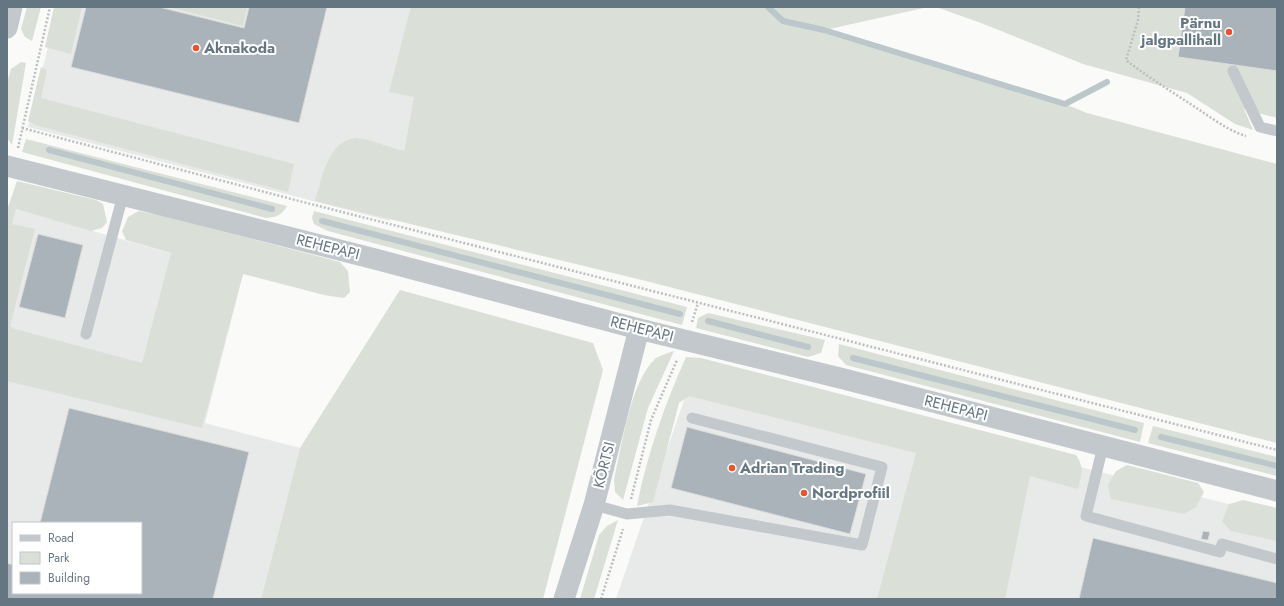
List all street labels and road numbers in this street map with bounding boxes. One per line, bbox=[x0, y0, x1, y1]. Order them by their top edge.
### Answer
street label: REHEPAPI bbox=[294, 229, 362, 265]
street label: REHEPAPI bbox=[608, 311, 676, 347]
street label: REHEPAPI bbox=[922, 390, 990, 426]
street label: KÕRTSI bbox=[588, 440, 620, 490]

